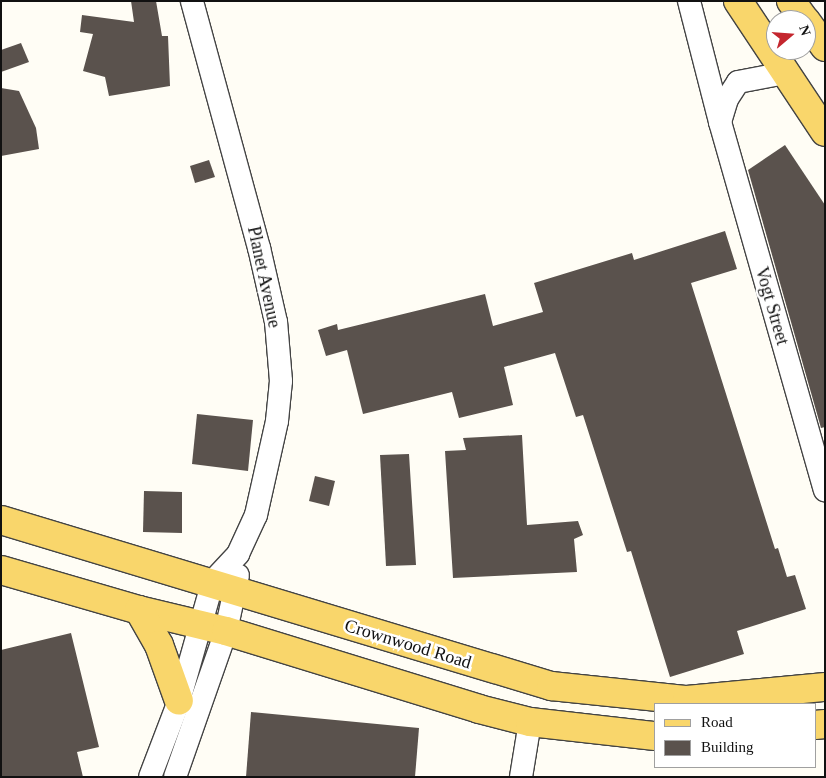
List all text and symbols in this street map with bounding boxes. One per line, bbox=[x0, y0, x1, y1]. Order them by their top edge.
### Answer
north arrow bbox=[766, 10, 816, 60]
text: N bbox=[796, 23, 813, 38]
street label: Planet Avenue bbox=[243, 224, 285, 330]
street label: Vogt Street bbox=[751, 264, 793, 348]
street label: Crownwood Road bbox=[342, 614, 474, 674]
legend bbox=[654, 703, 816, 768]
text: Road bbox=[701, 714, 733, 730]
text: Building bbox=[701, 739, 754, 755]

